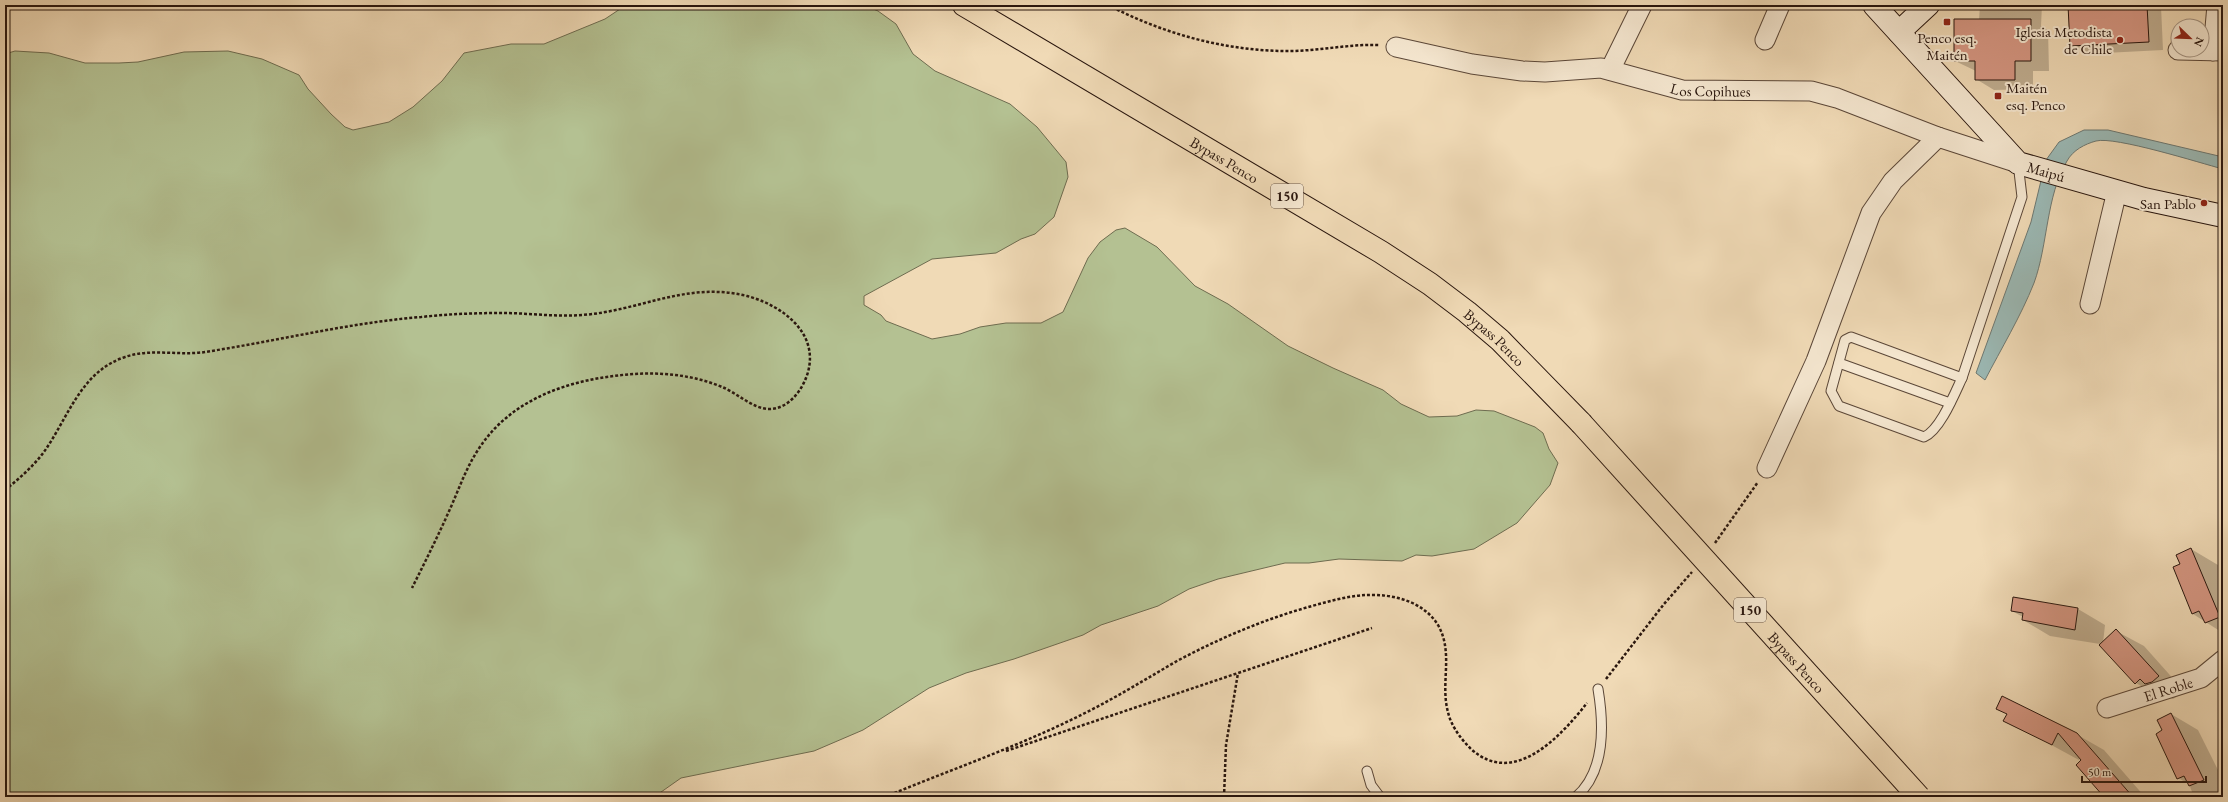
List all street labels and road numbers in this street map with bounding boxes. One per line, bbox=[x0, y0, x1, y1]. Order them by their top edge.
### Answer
street label: Los Copihues bbox=[1668, 78, 1751, 100]
street label: Bypass Penco bbox=[1187, 132, 1262, 187]
street label: Maipú bbox=[2025, 157, 2067, 185]
road number: 150 bbox=[1271, 184, 1303, 208]
street label: Bypass Penco bbox=[1460, 304, 1529, 370]
road number: 150 bbox=[1734, 598, 1766, 622]
street label: Bypass Penco bbox=[1764, 627, 1829, 697]
street label: El Roble bbox=[2141, 672, 2195, 705]

